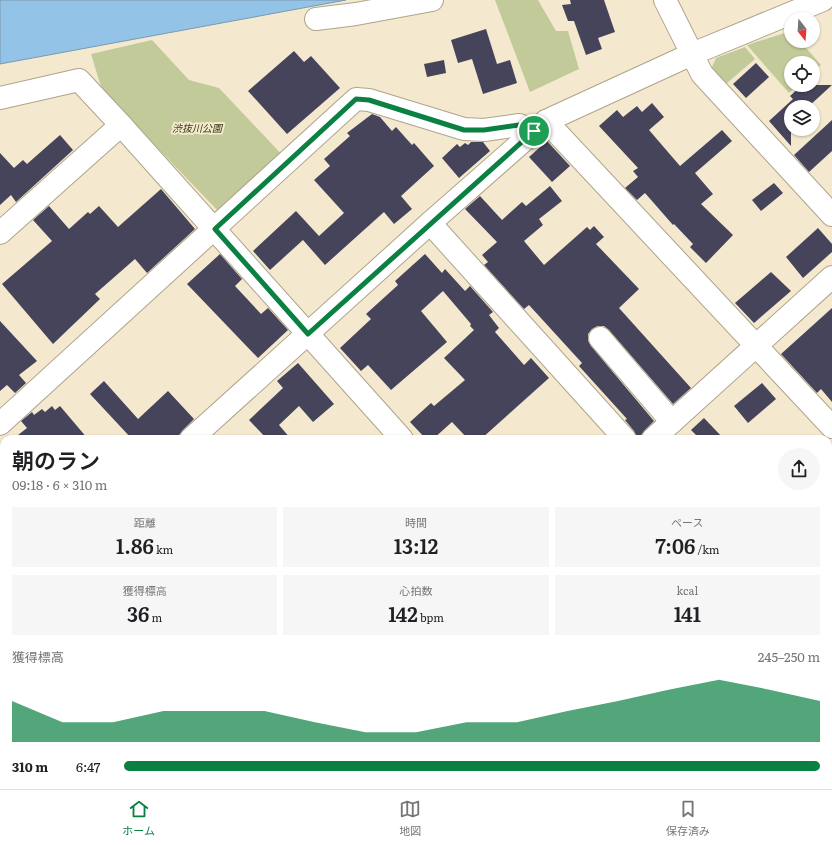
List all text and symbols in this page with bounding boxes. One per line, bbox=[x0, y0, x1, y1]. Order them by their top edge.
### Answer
north arrow bbox=[784, 12, 820, 48]
map controls bbox=[784, 12, 820, 136]
button: locate bbox=[784, 56, 820, 92]
button: layers bbox=[784, 100, 820, 136]
pin bbox=[517, 114, 551, 148]
park label: 渋抜川公園 bbox=[172, 120, 224, 135]
icon: arrive bbox=[523, 120, 545, 142]
text: 朝のラン bbox=[12, 443, 100, 476]
button: share bbox=[778, 448, 820, 490]
text: 09:18 · 6 × 310 m bbox=[12, 475, 107, 494]
text: 距離 bbox=[134, 514, 156, 530]
text: 時間 bbox=[405, 514, 427, 530]
text: ペース bbox=[671, 514, 704, 530]
text: 1.86 bbox=[116, 530, 154, 560]
text: 13:12 bbox=[394, 530, 438, 560]
text: 7:06 bbox=[655, 530, 695, 560]
text: km bbox=[154, 541, 173, 557]
text: /km bbox=[695, 541, 720, 557]
text: 獲得標高 bbox=[123, 582, 167, 598]
text: 心拍数 bbox=[399, 582, 432, 598]
text: kcal bbox=[676, 582, 698, 598]
text: 36 bbox=[127, 598, 149, 628]
text: 142 bbox=[388, 598, 418, 628]
text: 141 bbox=[674, 598, 701, 628]
text: m bbox=[149, 609, 162, 625]
text: bpm bbox=[418, 609, 444, 625]
text: 獲得標高 bbox=[12, 647, 64, 666]
text: 245–250 m bbox=[758, 647, 820, 666]
text: 310 m bbox=[12, 757, 48, 776]
text: 6:47 bbox=[76, 757, 100, 776]
tab: ホーム bbox=[122, 798, 155, 838]
tab: 地図 bbox=[399, 798, 421, 838]
tab: 保存済み bbox=[666, 798, 710, 838]

